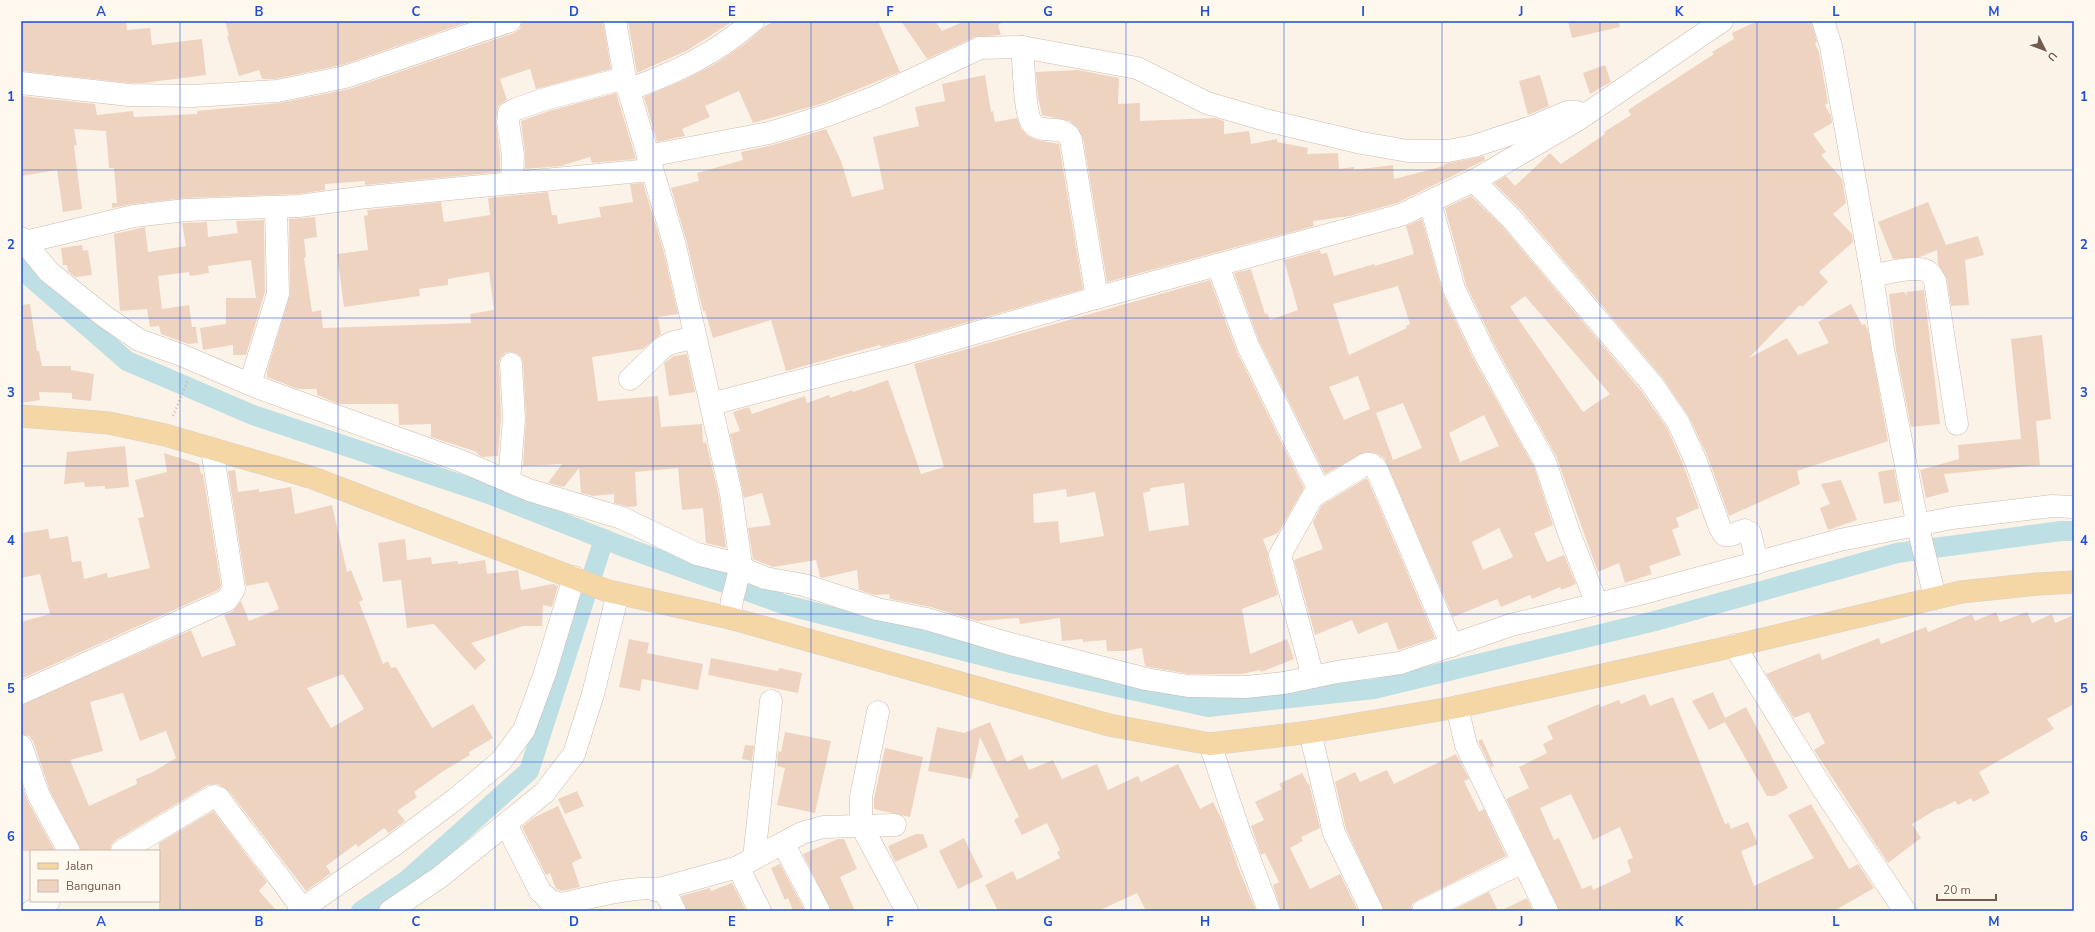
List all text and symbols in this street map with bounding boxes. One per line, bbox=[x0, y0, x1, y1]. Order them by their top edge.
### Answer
text: A bbox=[96, 3, 106, 21]
text: B bbox=[255, 3, 264, 21]
text: C bbox=[412, 3, 421, 21]
text: D bbox=[569, 3, 579, 21]
text: E bbox=[728, 3, 736, 21]
text: F bbox=[886, 3, 894, 21]
text: G bbox=[1043, 3, 1053, 21]
text: H bbox=[1200, 3, 1210, 21]
text: I bbox=[1361, 3, 1365, 21]
text: J bbox=[1518, 3, 1523, 21]
text: K bbox=[1675, 3, 1684, 21]
text: L bbox=[1832, 3, 1840, 21]
text: M bbox=[1988, 3, 2000, 21]
north arrow bbox=[2025, 30, 2065, 70]
text: U bbox=[2044, 48, 2060, 64]
text: 1 bbox=[7, 88, 15, 106]
text: 1 bbox=[2080, 88, 2088, 106]
text: 2 bbox=[7, 236, 15, 254]
text: 2 bbox=[2080, 236, 2088, 254]
text: 3 bbox=[7, 384, 15, 402]
text: 3 bbox=[2080, 384, 2088, 402]
text: 4 bbox=[7, 532, 15, 550]
text: 4 bbox=[2080, 532, 2088, 550]
text: 5 bbox=[7, 680, 15, 698]
text: 5 bbox=[2080, 680, 2088, 698]
text: 6 bbox=[7, 828, 15, 846]
text: 6 bbox=[2080, 828, 2088, 846]
legend bbox=[30, 850, 160, 902]
text: Jalan bbox=[65, 858, 93, 874]
scale bar bbox=[1937, 876, 1996, 902]
text: Bangunan bbox=[66, 878, 121, 894]
text: 20 m bbox=[1943, 882, 1971, 898]
text: A bbox=[96, 913, 106, 931]
text: B bbox=[255, 913, 264, 931]
text: C bbox=[412, 913, 421, 931]
text: D bbox=[569, 913, 579, 931]
text: E bbox=[728, 913, 736, 931]
text: F bbox=[886, 913, 894, 931]
text: G bbox=[1043, 913, 1053, 931]
text: H bbox=[1200, 913, 1210, 931]
text: I bbox=[1361, 913, 1365, 931]
text: J bbox=[1518, 913, 1523, 931]
text: K bbox=[1675, 913, 1684, 931]
text: L bbox=[1832, 913, 1840, 931]
text: M bbox=[1988, 913, 2000, 931]

